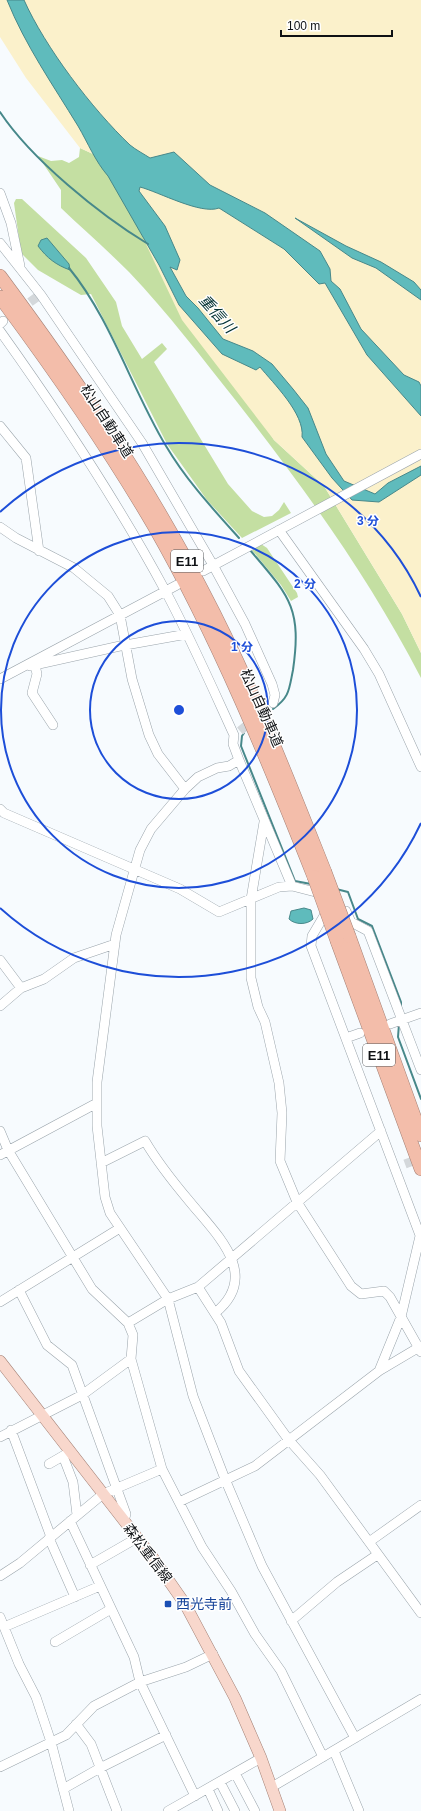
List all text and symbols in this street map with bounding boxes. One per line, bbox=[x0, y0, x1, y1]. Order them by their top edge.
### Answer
scale bar bbox=[281, 12, 392, 38]
text: 100 m bbox=[287, 19, 320, 33]
water label: 重信川 bbox=[196, 291, 240, 338]
street label: 松山自動車道 bbox=[77, 381, 137, 461]
text: 3 分 bbox=[357, 514, 379, 528]
road number: E11 bbox=[171, 550, 203, 572]
text: 2 分 bbox=[294, 577, 316, 591]
text: 1 分 bbox=[231, 640, 253, 654]
street label: 松山自動車道 bbox=[238, 666, 286, 750]
centre of rings bbox=[172, 703, 186, 717]
road number: E11 bbox=[363, 1044, 395, 1066]
street label: 森松重信線 bbox=[121, 1520, 175, 1586]
place label: 西光寺前 bbox=[176, 1596, 232, 1612]
marker: 西光寺前 bbox=[163, 1599, 173, 1609]

